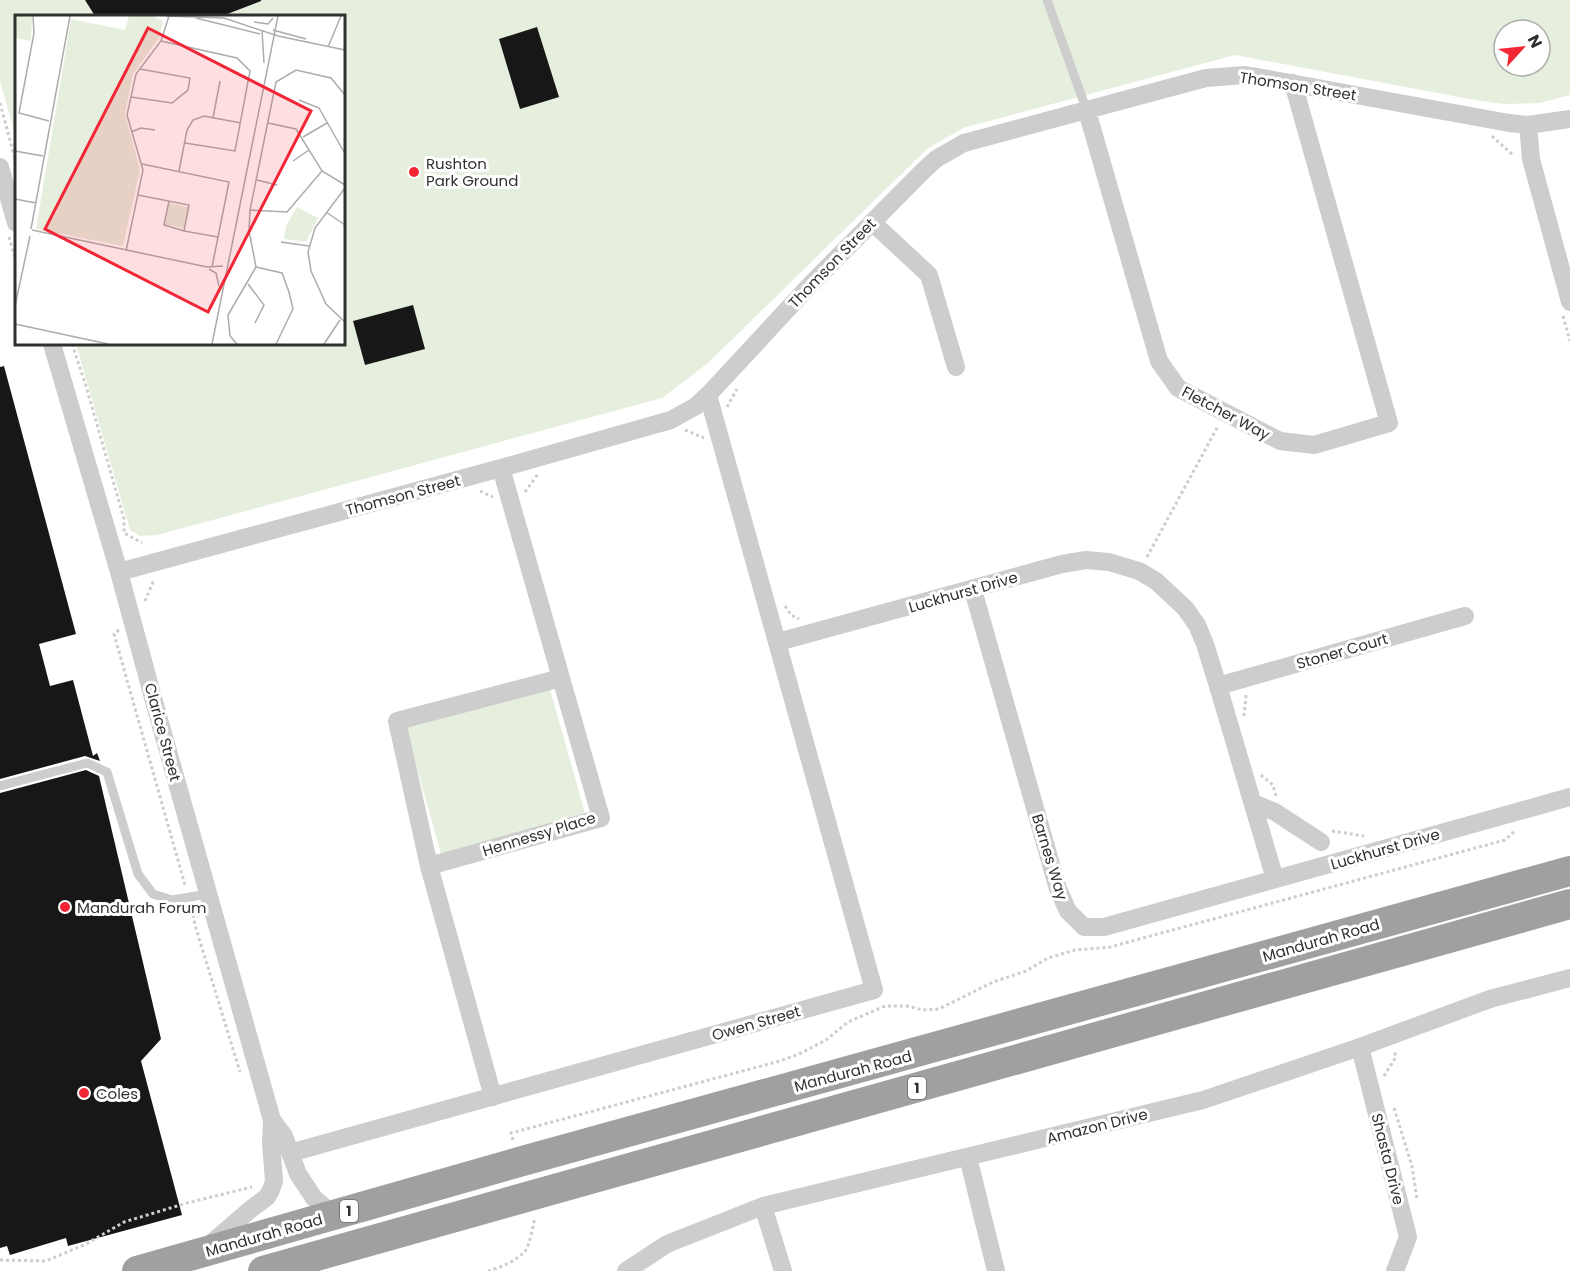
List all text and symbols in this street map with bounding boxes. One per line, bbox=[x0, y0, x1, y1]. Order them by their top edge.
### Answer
inset map bbox=[15, 15, 345, 345]
north arrow bbox=[1492, 18, 1552, 78]
text: N bbox=[1522, 31, 1548, 52]
street label: Thomson Street bbox=[1238, 66, 1358, 106]
place label: Rushton Park Ground bbox=[426, 153, 518, 191]
marker: Rushton Park Ground bbox=[407, 165, 421, 179]
street label: Thomson Street bbox=[784, 213, 880, 313]
street label: Fletcher Way bbox=[1178, 381, 1274, 445]
street label: Thomson Street bbox=[343, 470, 463, 520]
street label: Luckhurst Drive bbox=[906, 566, 1020, 618]
street label: Stoner Court bbox=[1294, 628, 1390, 674]
street label: Clarice Street bbox=[140, 680, 186, 784]
street label: Hennessy Place bbox=[480, 807, 598, 861]
street label: Barnes Way bbox=[1027, 811, 1073, 903]
street label: Luckhurst Drive bbox=[1328, 823, 1442, 875]
place label: Mandurah Forum bbox=[77, 897, 207, 918]
marker: Mandurah Forum bbox=[58, 900, 72, 914]
street label: Mandurah Road bbox=[1260, 913, 1382, 967]
street label: Owen Street bbox=[709, 1000, 803, 1046]
street label: Mandurah Road bbox=[792, 1045, 914, 1097]
road number: 1 bbox=[908, 1077, 926, 1099]
place label: Coles bbox=[96, 1083, 138, 1104]
marker: Coles bbox=[77, 1086, 91, 1100]
street label: Amazon Drive bbox=[1044, 1103, 1150, 1149]
street label: Shasta Drive bbox=[1366, 1111, 1410, 1207]
road number: 1 bbox=[340, 1200, 358, 1222]
street label: Mandurah Road bbox=[203, 1208, 325, 1262]

